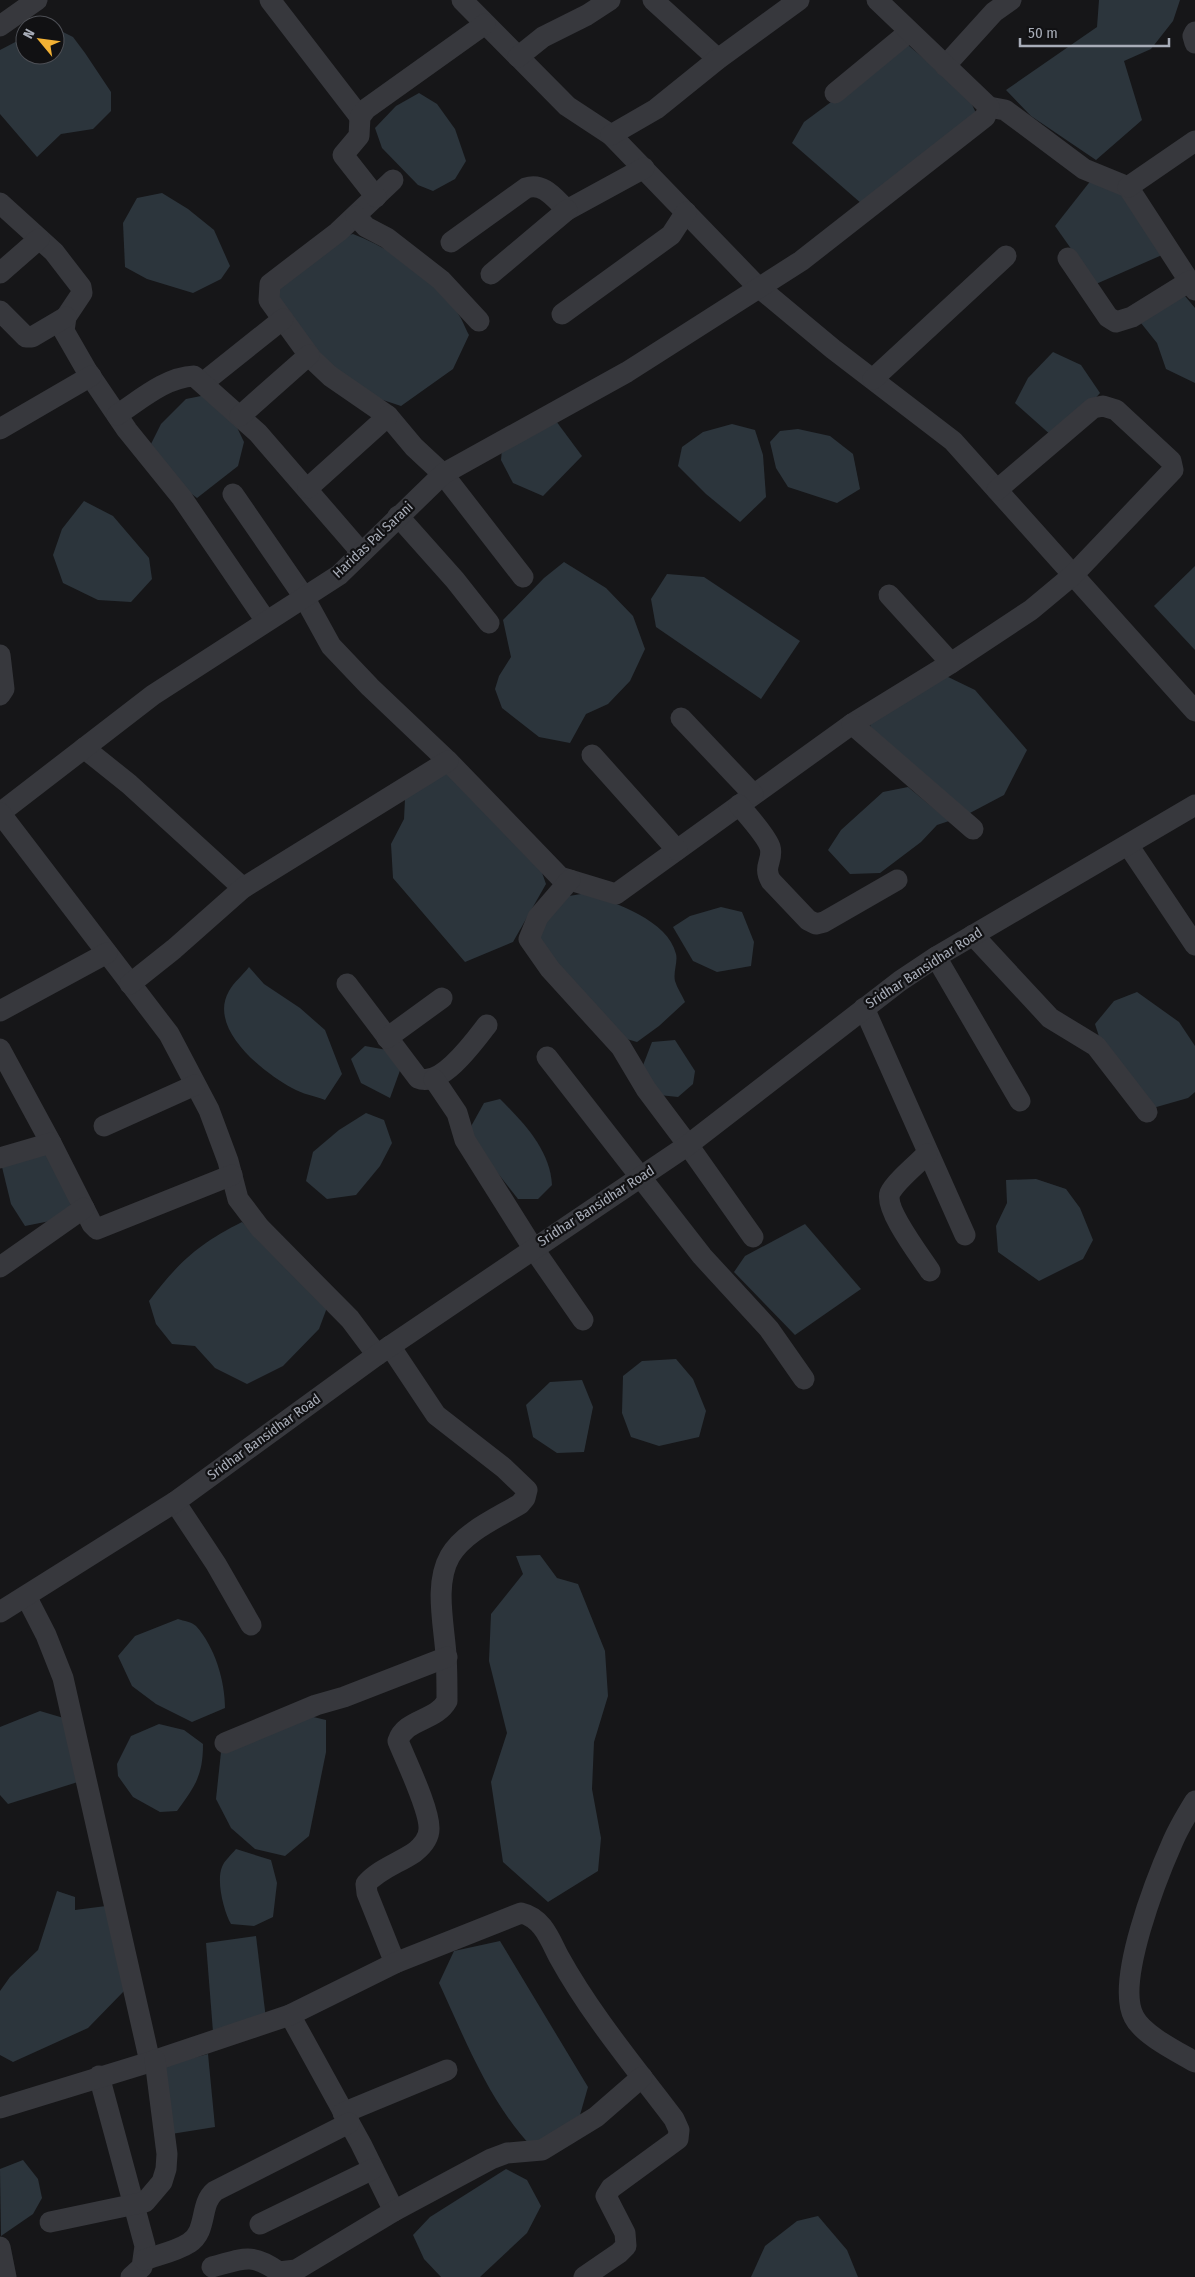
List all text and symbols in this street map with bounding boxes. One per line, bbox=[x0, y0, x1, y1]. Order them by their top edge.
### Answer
north arrow bbox=[15, 15, 65, 65]
scale bar bbox=[1020, 15, 1169, 47]
text: 50 m bbox=[1028, 24, 1058, 42]
text: N bbox=[20, 26, 39, 42]
street label: Haridas Pal Sarani bbox=[329, 498, 417, 582]
street label: Sridhar Bansidhar Road bbox=[862, 924, 986, 1012]
street label: Sridhar Bansidhar Road bbox=[534, 1162, 658, 1250]
street label: Sridhar Bansidhar Road bbox=[204, 1390, 324, 1484]

